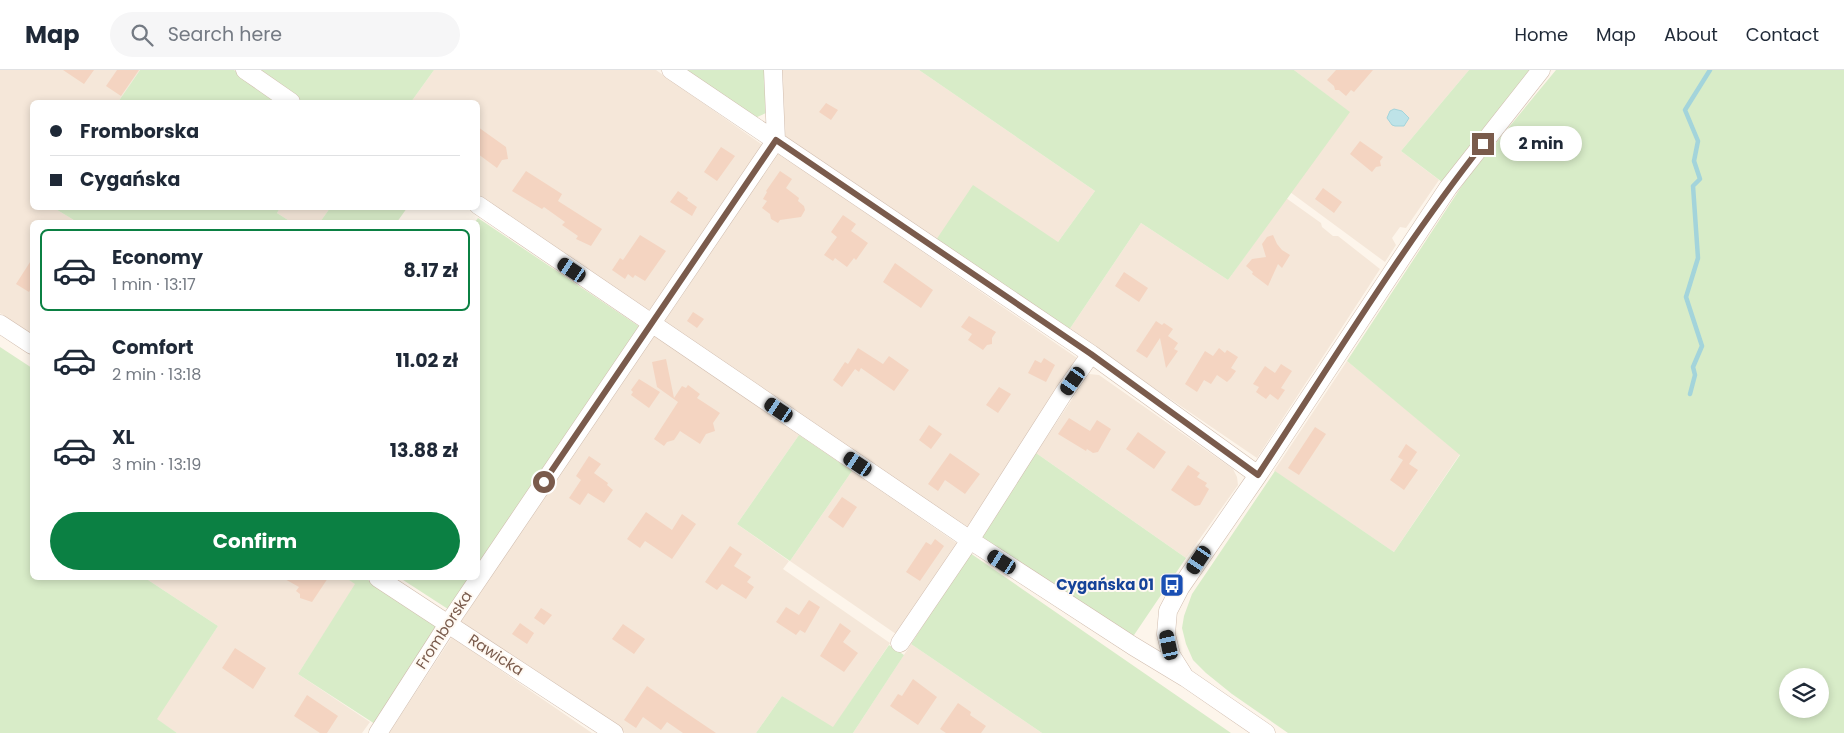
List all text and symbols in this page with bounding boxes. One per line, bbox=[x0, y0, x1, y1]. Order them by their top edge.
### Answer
search box bbox=[110, 12, 460, 57]
text: Map bbox=[25, 18, 80, 51]
icon: search bbox=[128, 21, 156, 49]
text: Search here bbox=[168, 21, 282, 48]
text: Home bbox=[1514, 22, 1568, 47]
text: Map bbox=[1596, 22, 1636, 47]
text: About bbox=[1664, 22, 1718, 47]
text: Contact bbox=[1746, 22, 1819, 47]
text: Fromborska bbox=[80, 118, 199, 145]
callout: 2 min bbox=[1500, 126, 1583, 162]
text: 2 min bbox=[1519, 132, 1563, 155]
route end bbox=[1472, 133, 1494, 155]
text: Cygańska bbox=[80, 166, 180, 193]
text: Economy bbox=[112, 244, 203, 271]
icon: car bbox=[52, 248, 97, 293]
car bbox=[555, 255, 588, 285]
text: 8.17 zł bbox=[403, 257, 458, 284]
text: 1 min · 13:17 bbox=[112, 273, 196, 296]
text: Comfort bbox=[112, 334, 194, 361]
icon: car bbox=[52, 338, 97, 383]
text: 11.02 zł bbox=[396, 347, 458, 374]
text: 2 min · 13:18 bbox=[112, 363, 201, 386]
car bbox=[1058, 364, 1087, 398]
car bbox=[762, 395, 795, 425]
text: XL bbox=[112, 424, 135, 451]
icon: car bbox=[52, 428, 97, 473]
text: 13.88 zł bbox=[390, 437, 458, 464]
car bbox=[841, 449, 874, 479]
text: 3 min · 13:19 bbox=[112, 453, 201, 476]
route start bbox=[533, 471, 555, 493]
button: Confirm bbox=[50, 512, 460, 570]
car bbox=[1184, 543, 1213, 577]
car bbox=[985, 548, 1018, 576]
bus stop icon: Cygańska 01 bbox=[1159, 572, 1185, 598]
place label: Cygańska 01 bbox=[1056, 574, 1154, 595]
street label: Fromborska bbox=[410, 587, 477, 673]
street label: Rawicka bbox=[464, 629, 528, 680]
car bbox=[1158, 629, 1179, 661]
map controls bbox=[1779, 668, 1829, 718]
button: layers bbox=[1779, 668, 1829, 718]

